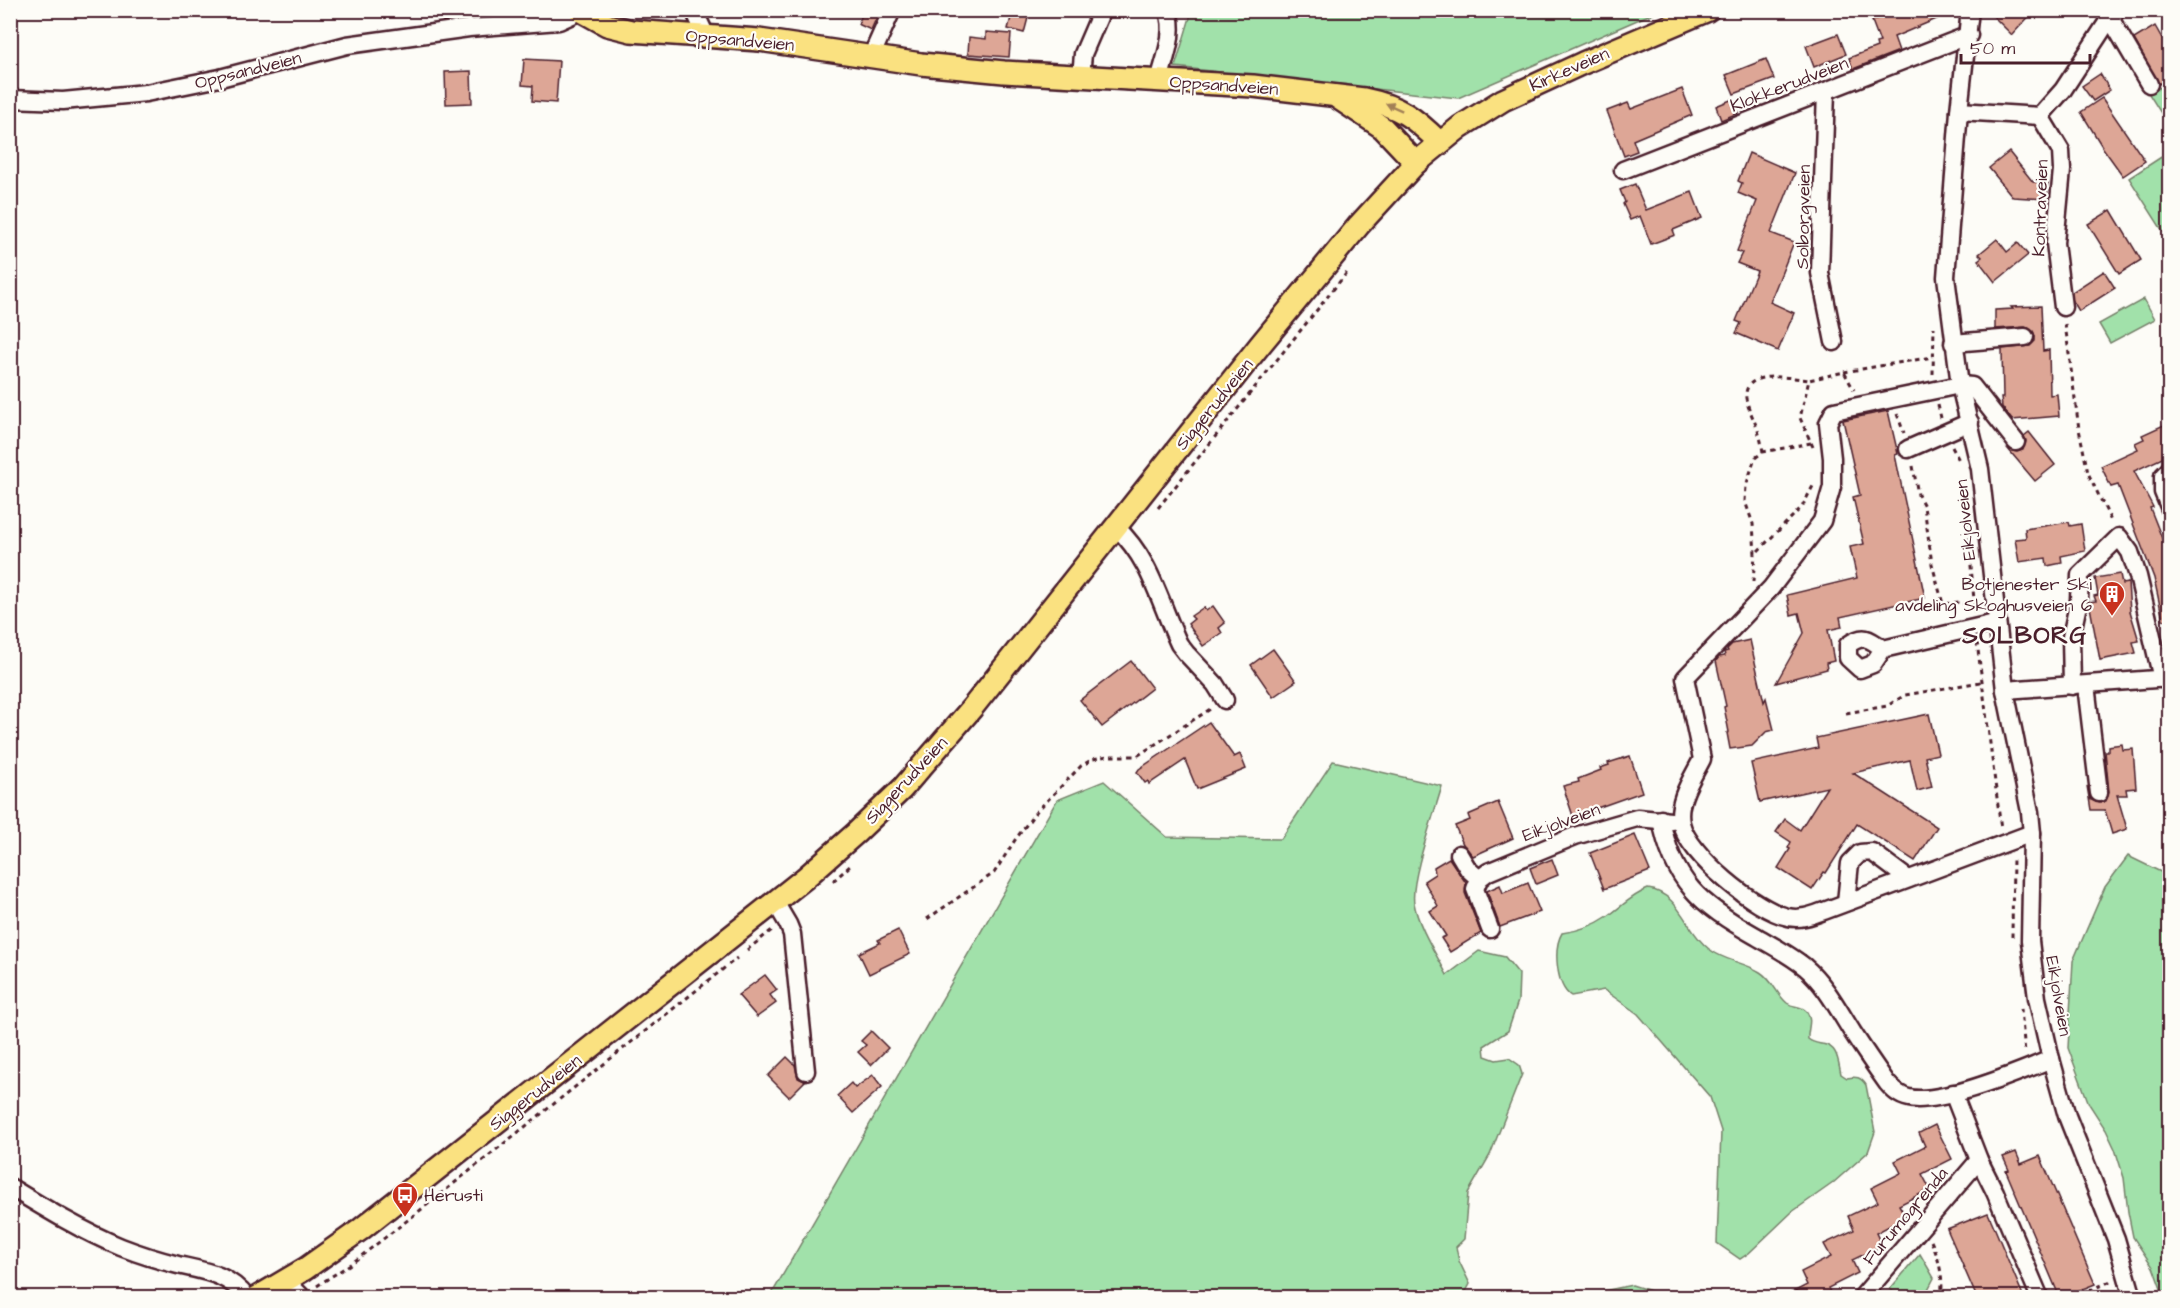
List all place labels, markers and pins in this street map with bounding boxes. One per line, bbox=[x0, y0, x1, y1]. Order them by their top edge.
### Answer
place label: Botjenester Ski avdeling Skoghusveien 6 bbox=[1895, 572, 2092, 619]
building icon: Botjenester Ski avdeling Skoghusveien 6 bbox=[2097, 579, 2127, 617]
bus stop icon: Herusti bbox=[390, 1180, 420, 1218]
place label: Herusti bbox=[424, 1183, 483, 1208]

